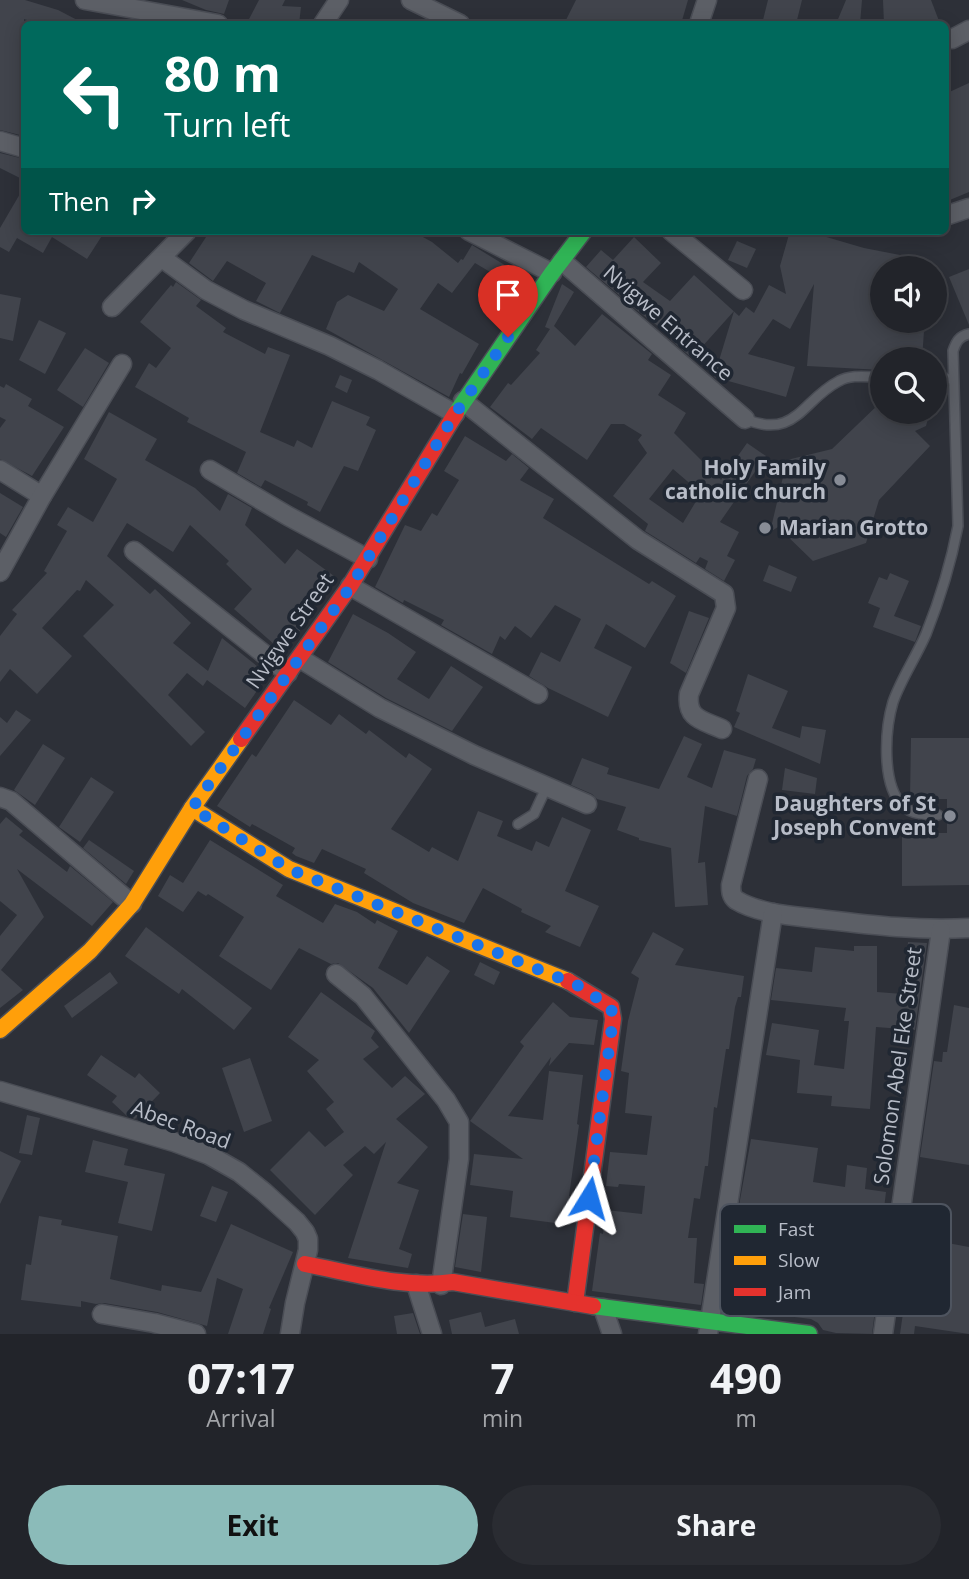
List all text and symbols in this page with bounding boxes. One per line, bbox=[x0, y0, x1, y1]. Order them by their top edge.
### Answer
text: 80 m bbox=[164, 40, 281, 106]
icon: left bbox=[49, 49, 140, 140]
text: Turn left bbox=[164, 103, 290, 146]
icon: right bbox=[124, 182, 162, 220]
text: Then bbox=[49, 183, 110, 219]
map controls bbox=[870, 256, 947, 424]
button: sound bbox=[870, 256, 947, 333]
street label: Nvigwe Entrance bbox=[598, 258, 740, 386]
pin bbox=[478, 265, 538, 337]
icon: arrive bbox=[489, 276, 527, 314]
button: search bbox=[870, 347, 947, 424]
place label: Holy Family catholic church bbox=[665, 453, 826, 505]
marker: Holy Family catholic church bbox=[832, 472, 848, 488]
place label: Marian Grotto bbox=[779, 513, 928, 541]
marker: Marian Grotto bbox=[757, 520, 773, 536]
street label: Nvigwe Street bbox=[239, 567, 339, 694]
place label: Daughters of St Joseph Convent bbox=[771, 789, 936, 841]
marker: Daughters of St Joseph Convent bbox=[942, 808, 958, 824]
street label: Solomon Abel Eke Street bbox=[866, 945, 928, 1187]
street label: Abec Road bbox=[128, 1093, 235, 1155]
position arrow bbox=[552, 1161, 626, 1235]
legend bbox=[720, 1204, 951, 1316]
text: Fast bbox=[778, 1216, 814, 1242]
text: Slow bbox=[778, 1247, 820, 1273]
text: Jam bbox=[776, 1279, 811, 1305]
text: 07:17 bbox=[187, 1349, 295, 1406]
text: 7 bbox=[490, 1349, 515, 1406]
text: 490 bbox=[710, 1349, 782, 1406]
text: Arrival bbox=[206, 1402, 276, 1434]
text: min bbox=[482, 1402, 523, 1434]
text: m bbox=[735, 1402, 757, 1434]
button: Exit bbox=[28, 1485, 478, 1565]
button: Share bbox=[492, 1485, 941, 1565]

